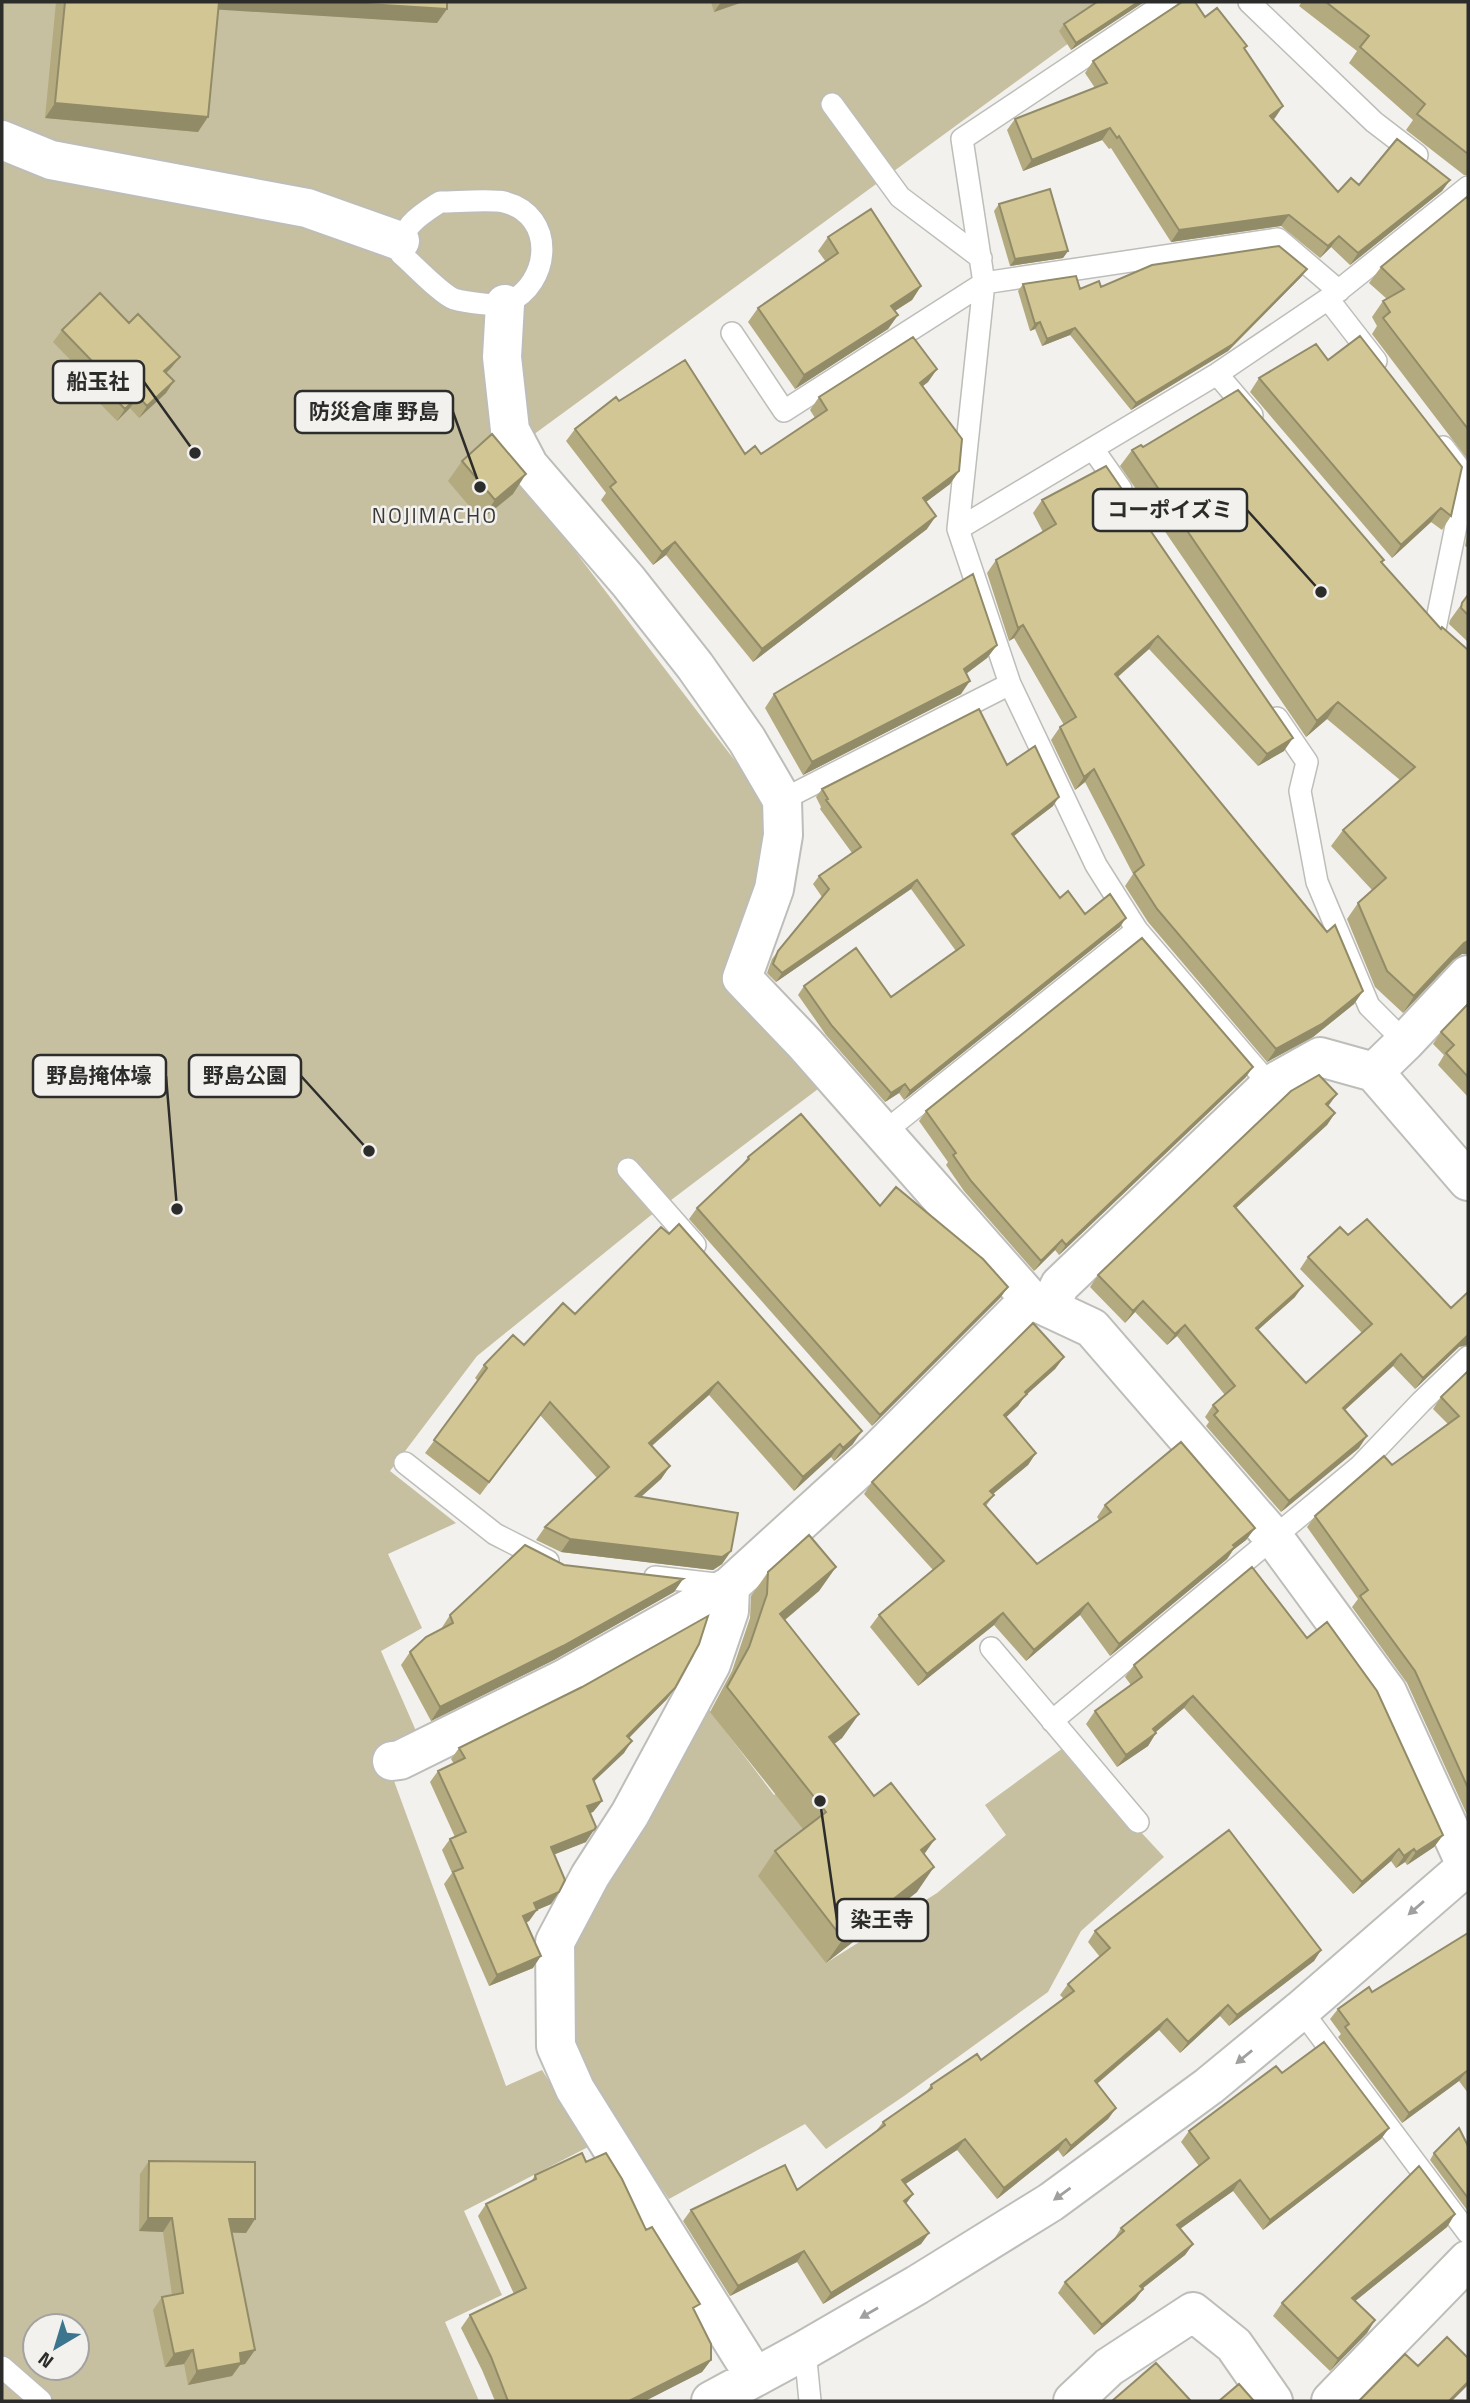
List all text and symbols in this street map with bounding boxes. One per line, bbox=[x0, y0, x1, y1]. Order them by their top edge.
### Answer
callout: 船玉社 bbox=[53, 361, 144, 403]
text: 船玉社 bbox=[67, 365, 130, 397]
callout: 防災倉庫 野島 bbox=[295, 391, 453, 433]
text: 防災倉庫 野島 bbox=[309, 395, 439, 427]
callout: コーポイズミ bbox=[1093, 489, 1247, 531]
text: コーポイズミ bbox=[1107, 493, 1233, 525]
district label: NOJIMACHO bbox=[372, 499, 498, 531]
callout: 野島掩体壕 bbox=[33, 1055, 166, 1097]
callout: 野島公園 bbox=[189, 1055, 301, 1097]
text: 野島掩体壕 bbox=[47, 1059, 152, 1091]
text: 野島公園 bbox=[203, 1059, 287, 1091]
callout: 染王寺 bbox=[837, 1899, 928, 1941]
one-way arrow bbox=[1408, 1900, 1425, 1916]
text: 染王寺 bbox=[851, 1903, 914, 1935]
one-way arrow bbox=[1235, 2049, 1253, 2064]
one-way arrow bbox=[1053, 2186, 1071, 2200]
one-way arrow bbox=[859, 2307, 878, 2319]
north arrow bbox=[21, 2312, 91, 2382]
text: N bbox=[31, 2345, 59, 2376]

